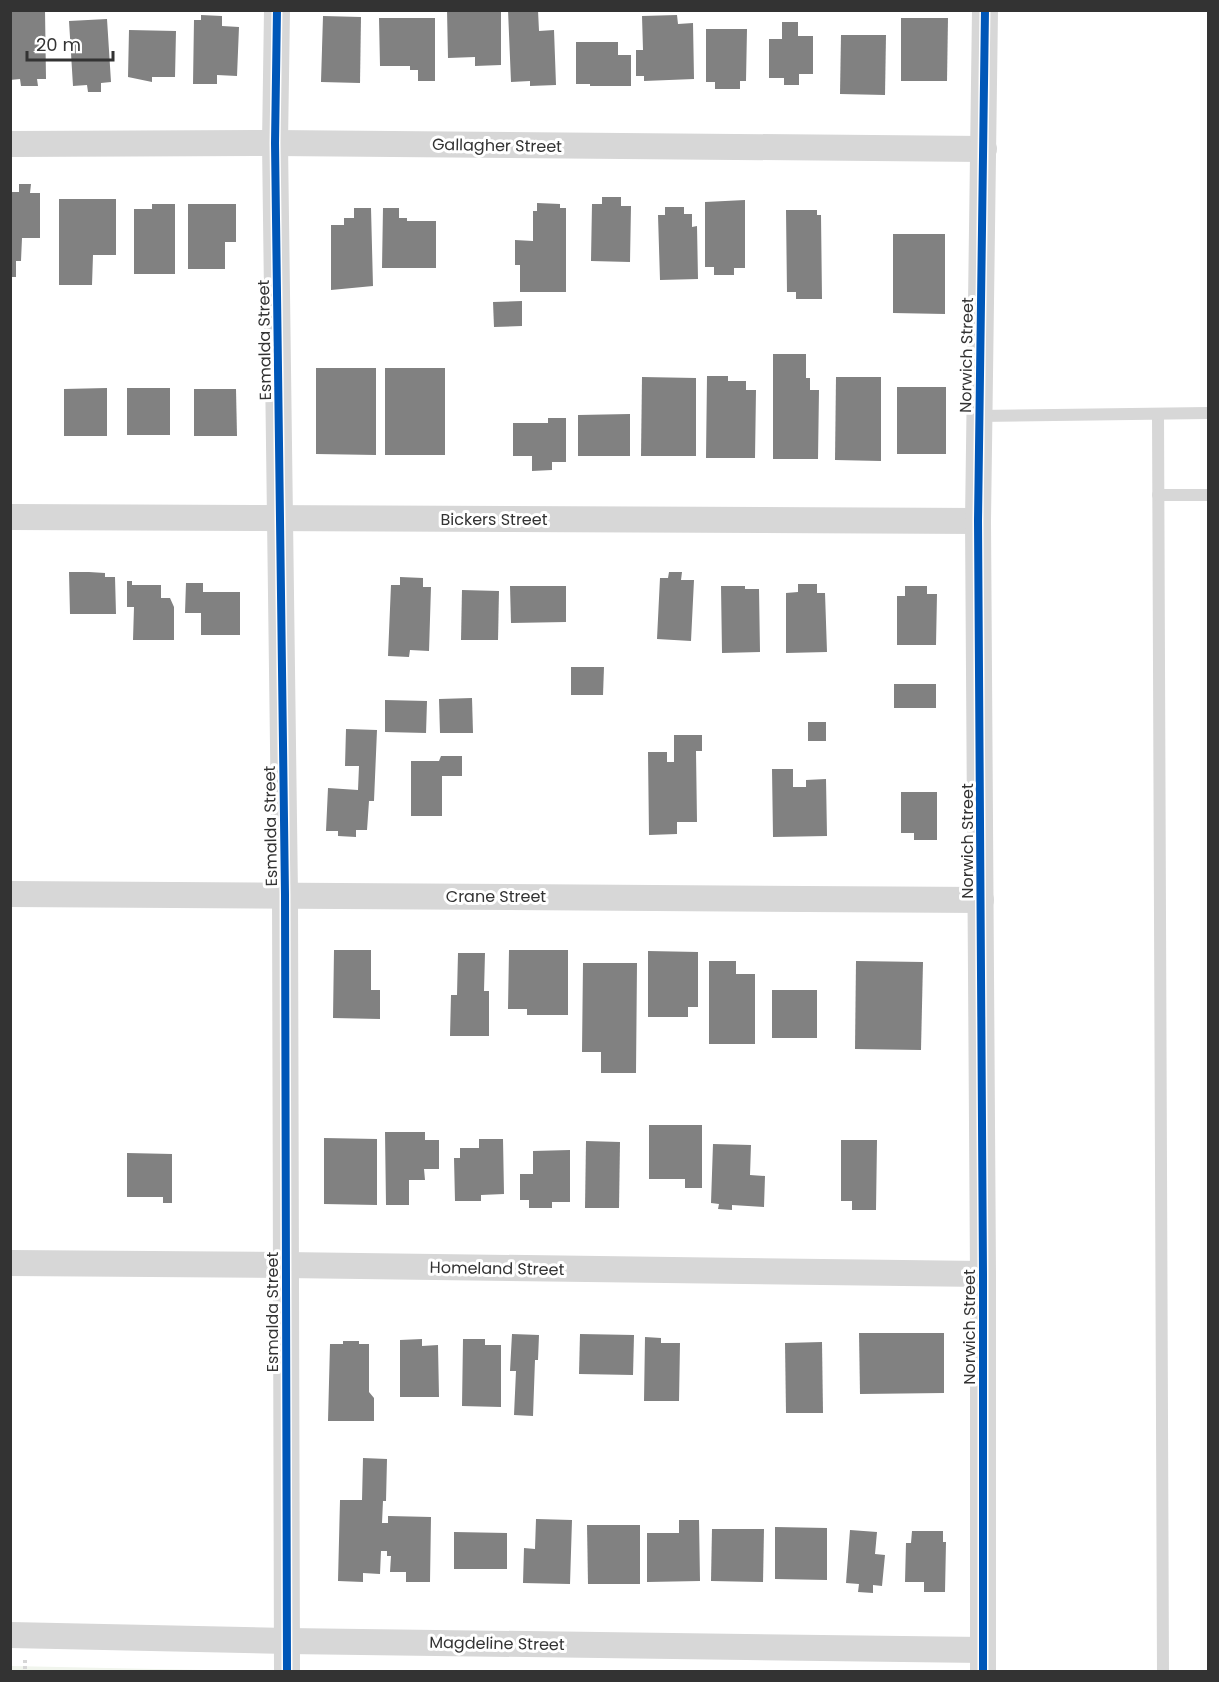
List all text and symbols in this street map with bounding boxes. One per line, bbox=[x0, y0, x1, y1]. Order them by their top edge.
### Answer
scale bar bbox=[27, 24, 112, 62]
text: 20 m bbox=[36, 32, 81, 57]
street label: Gallagher Street bbox=[432, 133, 562, 158]
street label: Esmalda Street bbox=[252, 279, 277, 400]
street label: Norwich Street bbox=[954, 297, 979, 413]
street label: Bickers Street bbox=[440, 508, 548, 531]
street label: Esmalda Street bbox=[258, 765, 283, 886]
street label: Norwich Street bbox=[956, 783, 979, 899]
street label: Crane Street bbox=[446, 885, 546, 908]
street label: Esmalda Street bbox=[261, 1252, 284, 1372]
street label: Homeland Street bbox=[429, 1256, 565, 1281]
street label: Norwich Street bbox=[958, 1269, 981, 1385]
street label: Magdeline Street bbox=[429, 1631, 565, 1656]

